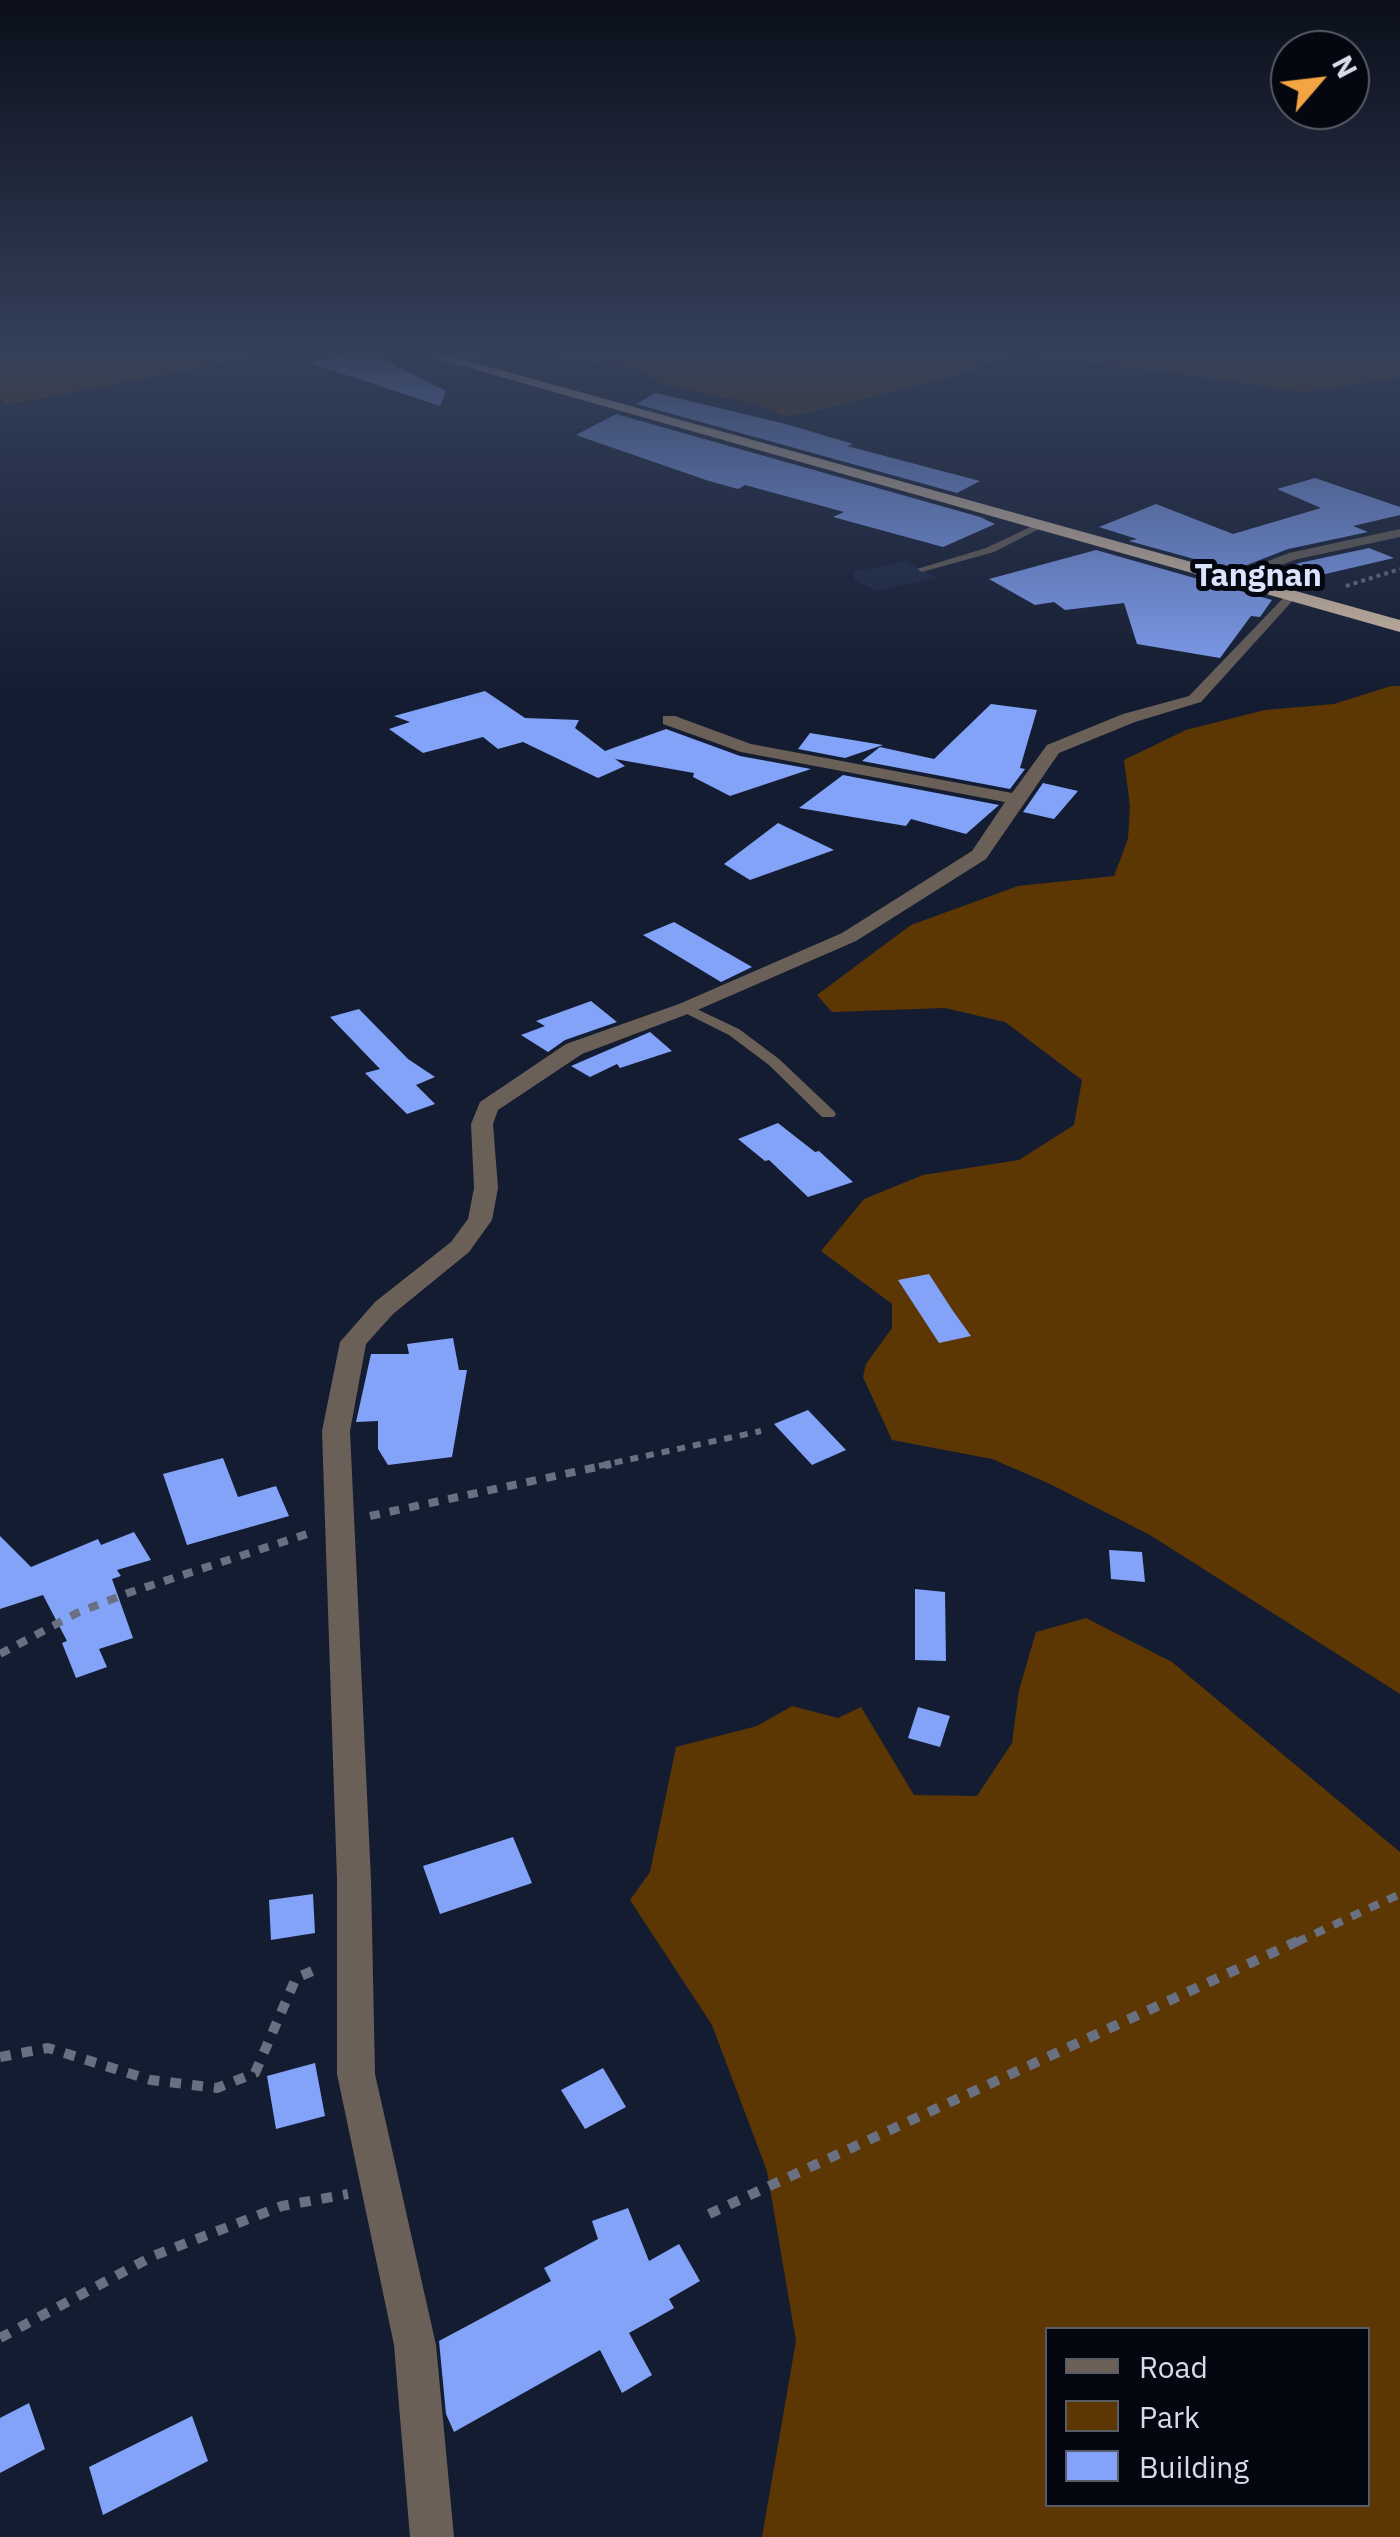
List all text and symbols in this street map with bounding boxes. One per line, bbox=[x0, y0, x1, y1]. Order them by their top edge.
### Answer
north arrow bbox=[1270, 30, 1370, 130]
text: N bbox=[1324, 49, 1366, 84]
district label: Tangnan bbox=[1194, 558, 1322, 596]
legend bbox=[1045, 2327, 1370, 2507]
text: Road bbox=[1139, 2347, 1208, 2386]
text: Park bbox=[1139, 2397, 1200, 2436]
text: Building bbox=[1139, 2447, 1249, 2486]

